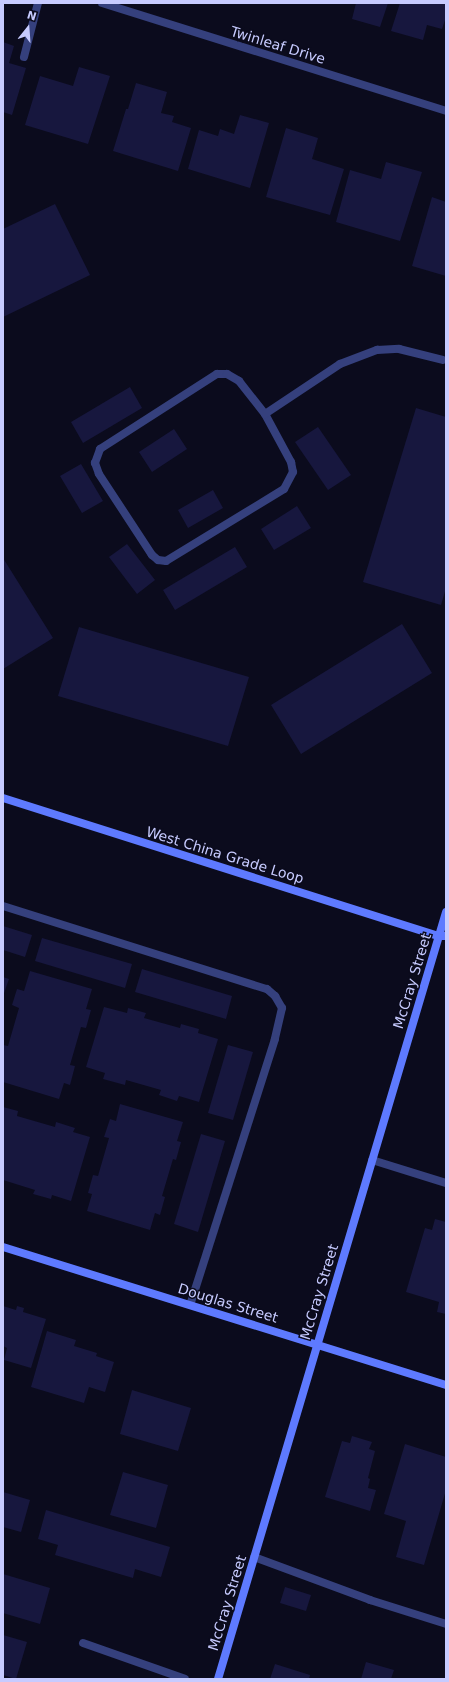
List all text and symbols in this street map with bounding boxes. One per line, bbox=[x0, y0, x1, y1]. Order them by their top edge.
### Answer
north arrow bbox=[8, 8, 48, 48]
text: N bbox=[25, 8, 38, 24]
street label: Twinleaf Drive bbox=[229, 23, 327, 67]
street label: West China Grade Loop bbox=[144, 823, 306, 887]
street label: McCray Street bbox=[389, 931, 435, 1031]
street label: McCray Street bbox=[296, 1242, 342, 1342]
street label: Douglas Street bbox=[176, 1280, 280, 1326]
street label: McCray Street bbox=[204, 1553, 250, 1653]

